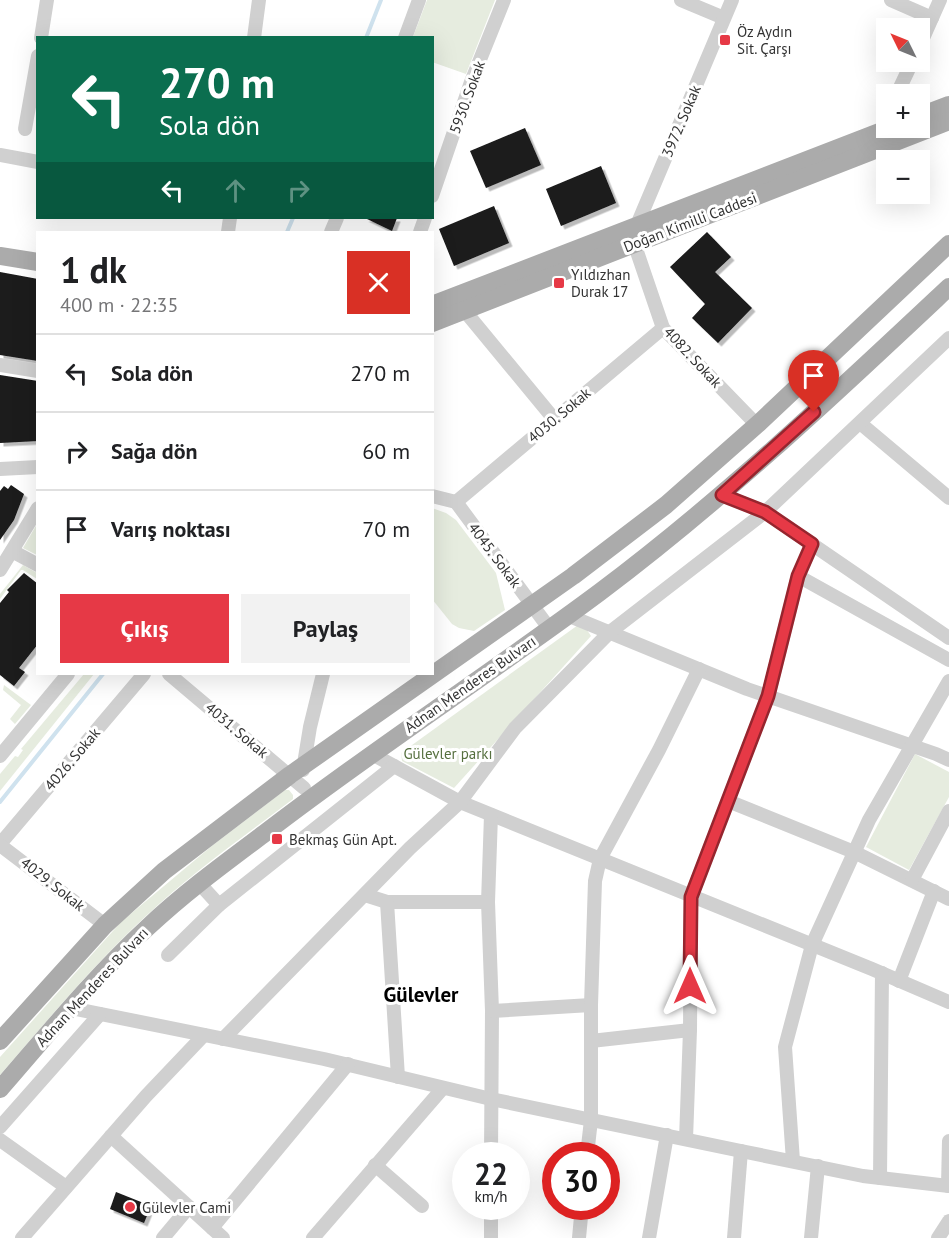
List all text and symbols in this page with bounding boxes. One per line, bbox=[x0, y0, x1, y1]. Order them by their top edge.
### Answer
north arrow bbox=[876, 18, 930, 72]
map controls bbox=[876, 18, 930, 204]
place label: Öz Aydın Sit. Çarşı bbox=[737, 22, 792, 58]
marker: Öz Aydın Sit. Çarşı bbox=[718, 33, 732, 47]
text: 270 m bbox=[159, 55, 275, 110]
street label: 5930. Sokak bbox=[445, 57, 489, 136]
icon: left bbox=[60, 60, 138, 138]
street label: 3972. Sokak bbox=[657, 81, 705, 160]
button: + bbox=[876, 84, 930, 138]
text: Sola dön bbox=[159, 108, 260, 142]
button: − bbox=[876, 150, 930, 204]
icon: left bbox=[156, 174, 189, 207]
icon: ahead bbox=[219, 174, 252, 207]
icon: right bbox=[282, 174, 315, 207]
street label: Doğan Kimilli Caddesi bbox=[621, 188, 759, 256]
text: 1 dk bbox=[60, 246, 127, 293]
button: close bbox=[347, 251, 410, 314]
place label: Yıldızhan Durak 17 bbox=[571, 265, 630, 301]
marker: Yıldızhan Durak 17 bbox=[552, 276, 566, 290]
text: 400 m · 22:35 bbox=[60, 292, 178, 318]
street label: 4082. Sokak bbox=[660, 323, 727, 392]
pin bbox=[788, 350, 839, 412]
icon: left bbox=[60, 357, 93, 390]
text: Sola dön bbox=[111, 359, 193, 387]
text: 270 m bbox=[350, 359, 410, 387]
icon: arrive bbox=[797, 359, 830, 392]
street label: 4030. Sokak bbox=[524, 383, 595, 447]
icon: right bbox=[60, 435, 93, 468]
text: Sağa dön bbox=[111, 437, 198, 465]
text: 60 m bbox=[362, 437, 410, 465]
icon: arrive bbox=[60, 513, 93, 546]
text: Varış noktası bbox=[111, 515, 231, 543]
text: 70 m bbox=[362, 515, 410, 543]
street label: 4045. Sokak bbox=[464, 519, 526, 592]
button: Çıkış bbox=[60, 594, 229, 663]
button: Paylaş bbox=[241, 594, 410, 663]
street label: Adnan Menderes Bulvarı bbox=[401, 631, 539, 737]
street label: 4031. Sokak bbox=[202, 698, 273, 762]
street label: 4026. Sokak bbox=[40, 723, 104, 794]
park label: Gülevler parkı bbox=[403, 744, 493, 763]
place label: Bekmaş Gün Apt. bbox=[289, 830, 397, 849]
marker: Bekmaş Gün Apt. bbox=[270, 832, 284, 846]
street label: 4029. Sokak bbox=[17, 853, 90, 916]
street label: Adnan Menderes Bulvarı bbox=[32, 923, 152, 1051]
position arrow bbox=[658, 954, 722, 1018]
district label: Gülevler bbox=[384, 981, 459, 1008]
speed limit sign: 30 bbox=[542, 1142, 620, 1220]
text: 22 bbox=[474, 1154, 508, 1193]
text: km/h bbox=[475, 1187, 507, 1206]
place label: Gülevler Cami bbox=[142, 1198, 231, 1217]
marker: Gülevler Cami bbox=[123, 1200, 137, 1214]

